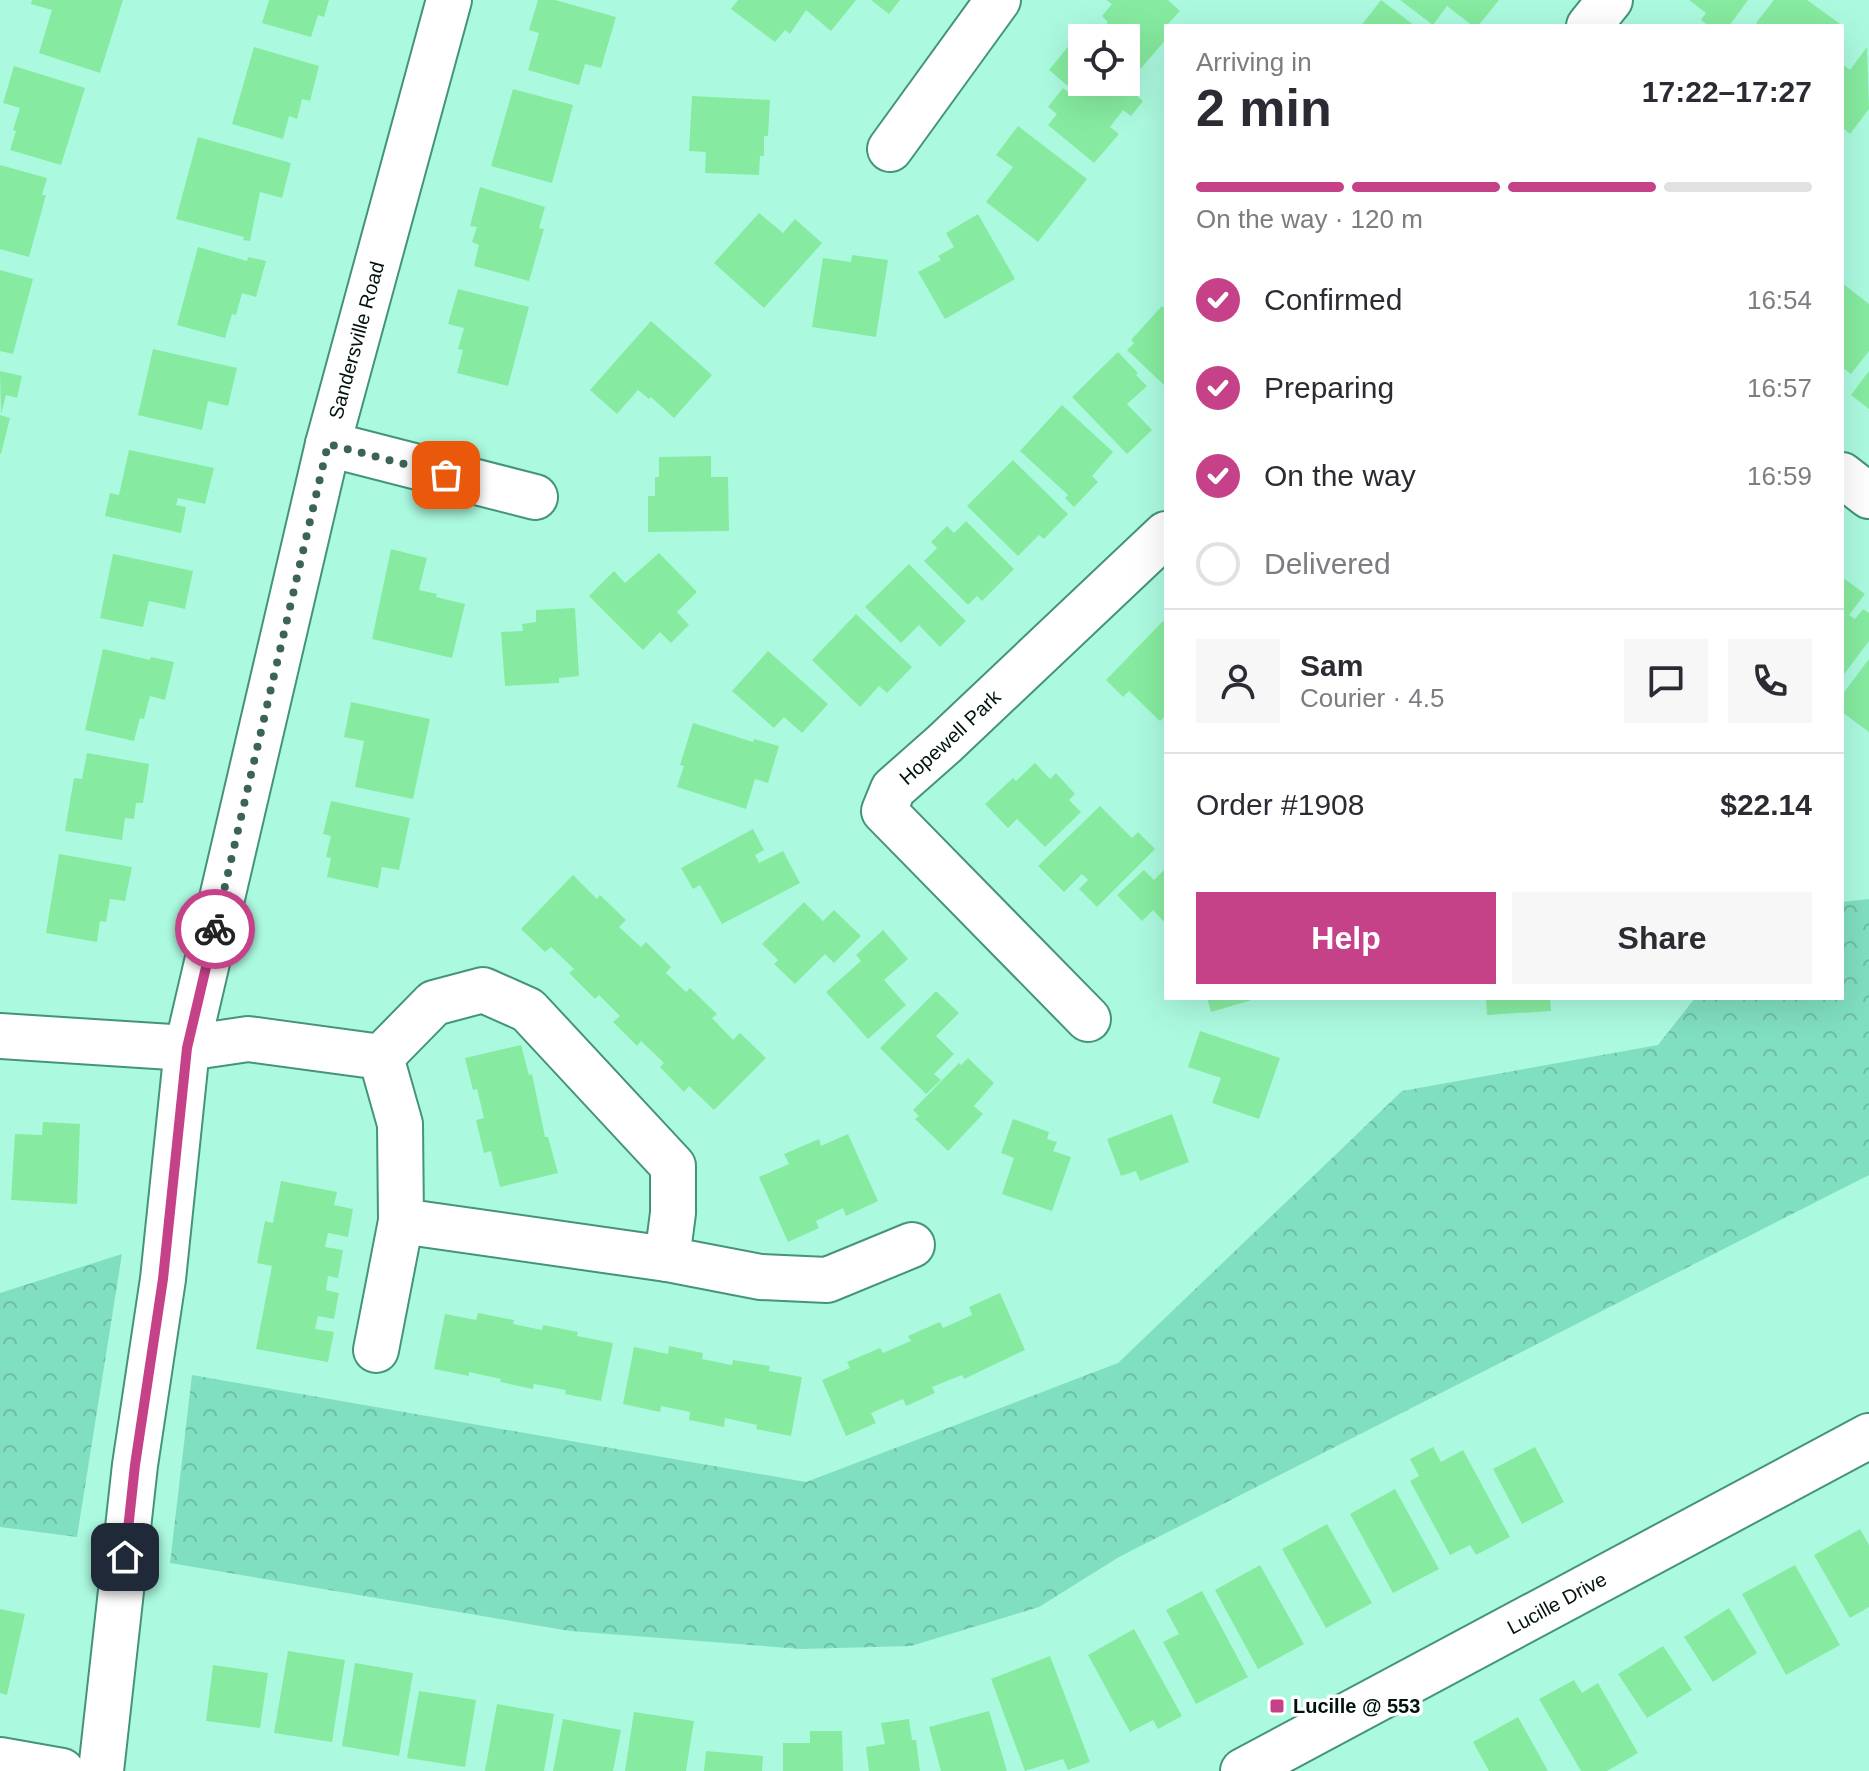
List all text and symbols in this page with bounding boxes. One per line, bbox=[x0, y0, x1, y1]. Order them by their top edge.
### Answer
map controls bbox=[1068, 24, 1140, 96]
button: locate bbox=[1068, 24, 1140, 96]
text: Arriving in bbox=[1196, 47, 1312, 77]
text: 17:22–17:27 bbox=[1642, 75, 1812, 108]
text: 2 min bbox=[1196, 79, 1332, 137]
text: On the way · 120 m bbox=[1196, 204, 1423, 234]
street label: Sandersville Road bbox=[324, 259, 388, 421]
icon: check bbox=[1196, 278, 1240, 322]
text: Confirmed bbox=[1264, 283, 1402, 316]
text: 16:54 bbox=[1747, 285, 1812, 315]
icon: check bbox=[1196, 366, 1240, 410]
text: Preparing bbox=[1264, 371, 1394, 404]
text: 16:57 bbox=[1747, 373, 1812, 403]
pin bbox=[412, 441, 480, 509]
icon: bag bbox=[424, 453, 468, 497]
icon: check bbox=[1196, 454, 1240, 498]
text: On the way bbox=[1264, 459, 1416, 492]
text: 16:59 bbox=[1747, 461, 1812, 491]
text: Delivered bbox=[1264, 547, 1391, 580]
button: person bbox=[1196, 639, 1280, 723]
button: chat bbox=[1624, 639, 1708, 723]
button: phone bbox=[1728, 639, 1812, 723]
text: Sam bbox=[1300, 649, 1363, 682]
text: Courier · 4.5 bbox=[1300, 683, 1445, 713]
street label: Hopewell Park bbox=[895, 685, 1006, 789]
text: Order #1908 bbox=[1196, 788, 1364, 821]
text: $22.14 bbox=[1720, 788, 1812, 821]
courier bbox=[175, 889, 255, 969]
button: Help bbox=[1196, 892, 1496, 984]
button: Share bbox=[1512, 892, 1812, 984]
icon: bike bbox=[193, 907, 237, 951]
pin bbox=[91, 1523, 159, 1591]
icon: home bbox=[103, 1535, 147, 1579]
street label: Lucille Drive bbox=[1504, 1568, 1610, 1638]
place label: Lucille @ 553 bbox=[1293, 1695, 1420, 1717]
marker: Lucille @ 553 bbox=[1268, 1697, 1286, 1715]

